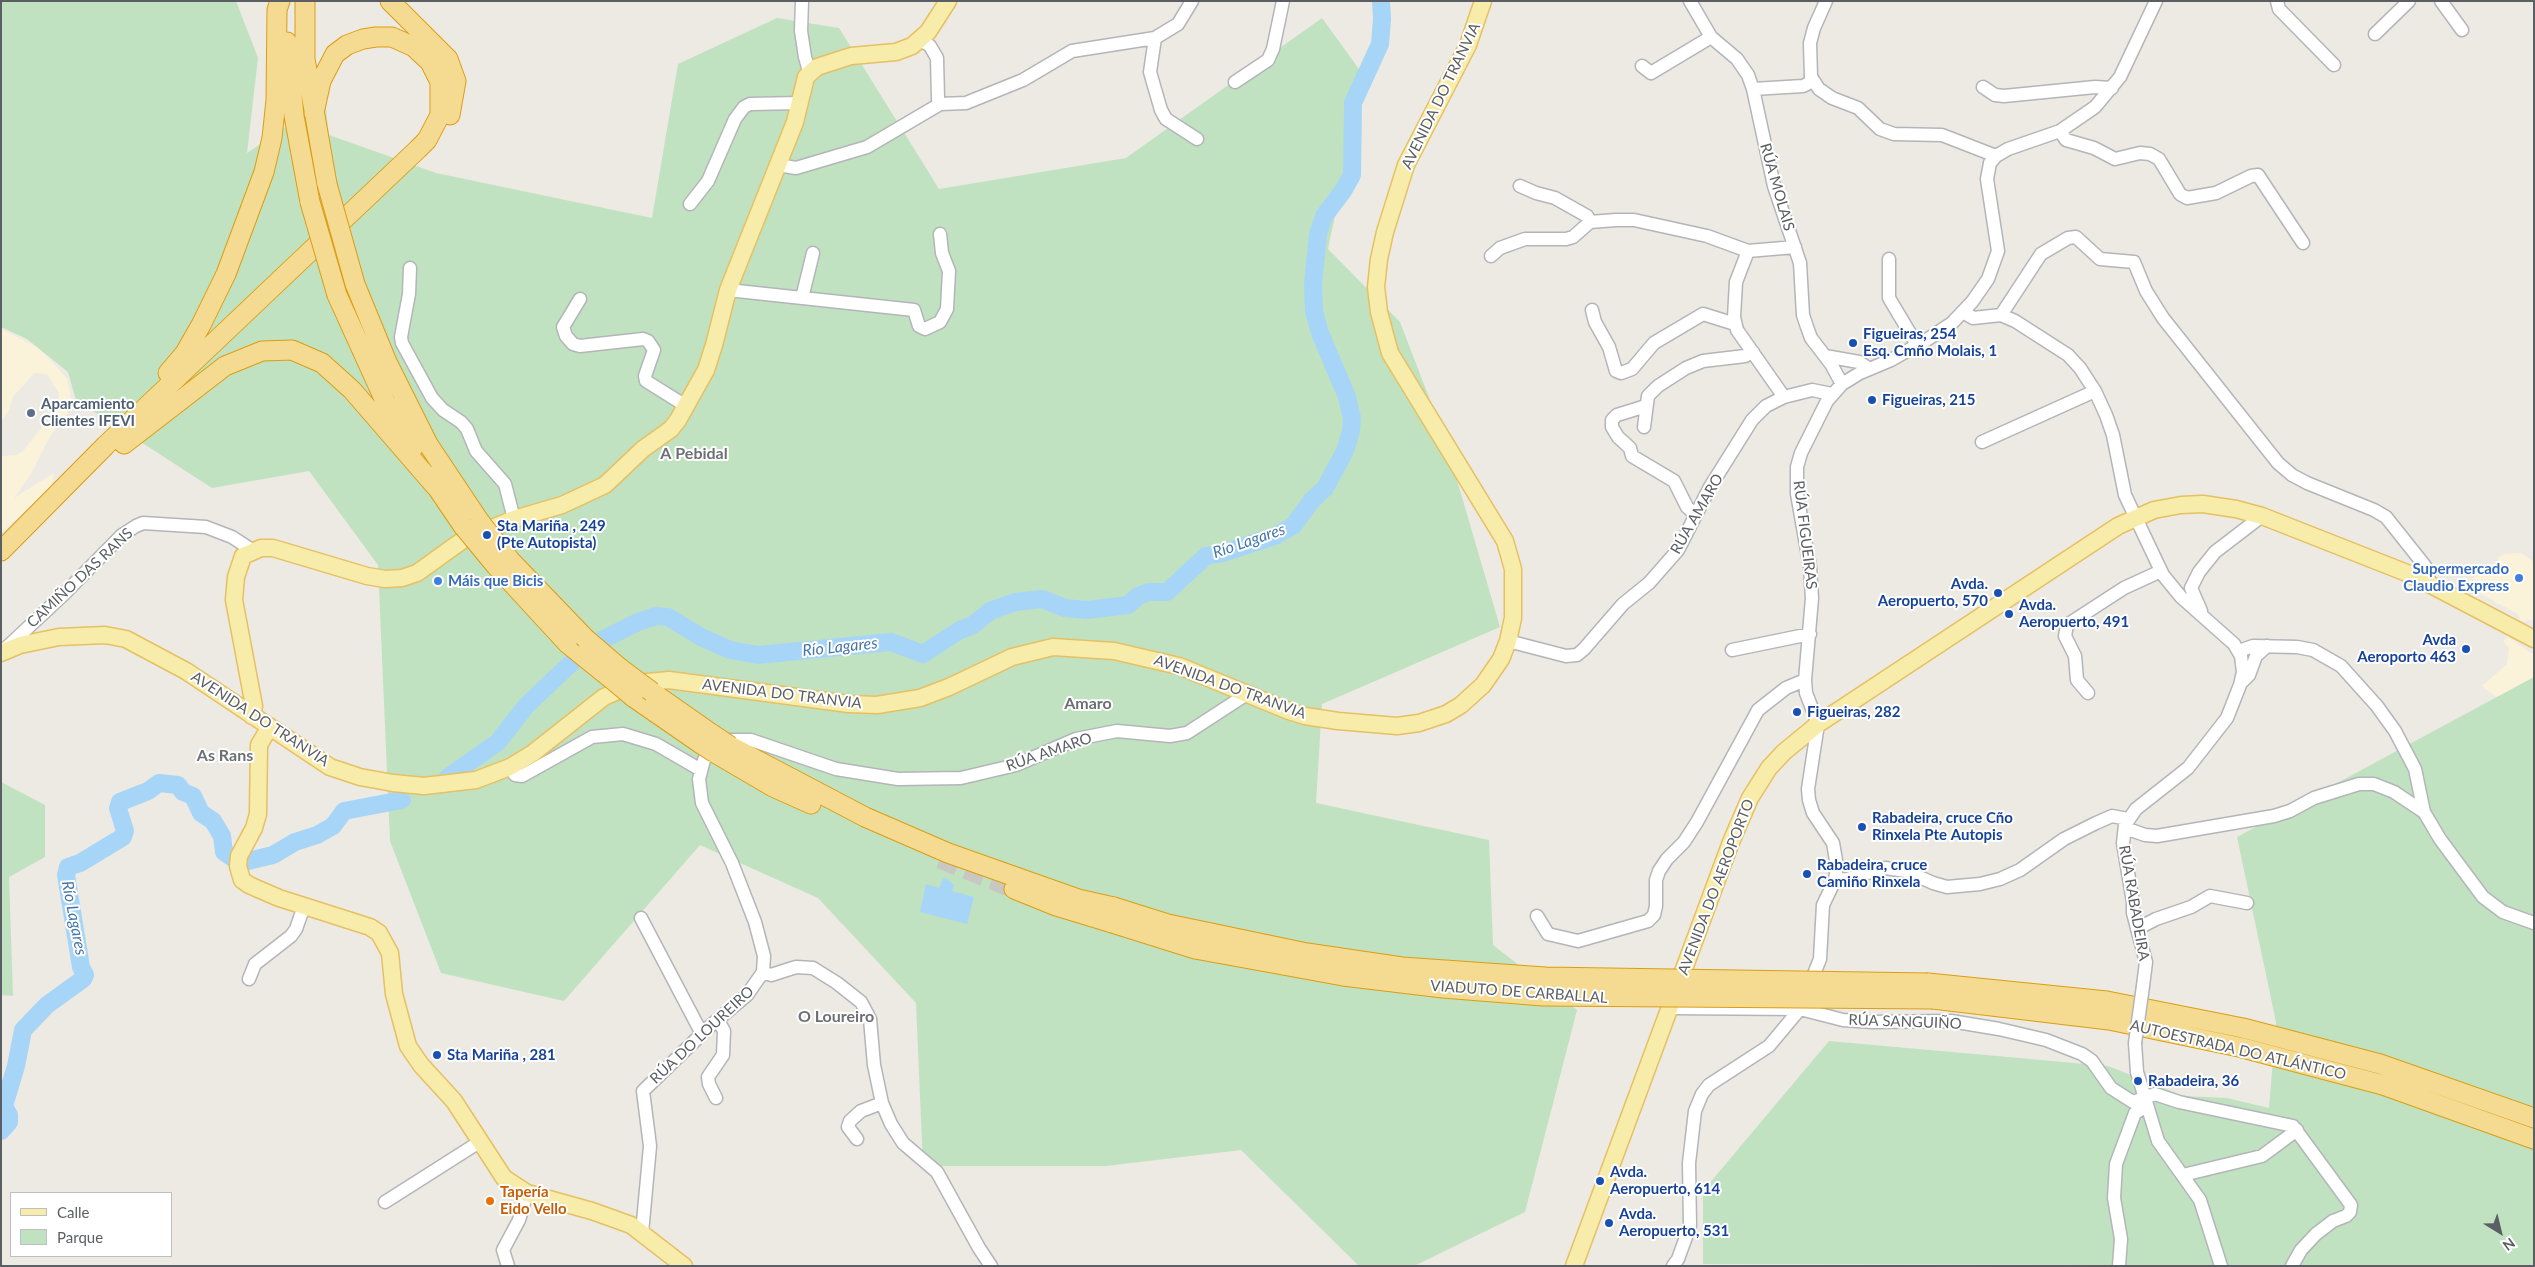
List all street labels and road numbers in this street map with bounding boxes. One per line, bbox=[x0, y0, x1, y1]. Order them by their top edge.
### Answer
street label: AVENIDA DO TRANVIA bbox=[1398, 20, 1484, 172]
street label: RÚA MOLAIS bbox=[1756, 141, 1798, 233]
street label: RÚA AMARO bbox=[1667, 471, 1727, 557]
street label: RÚA FIGUEIRAS bbox=[1789, 480, 1821, 590]
street label: CAMIÑO DAS RANS bbox=[23, 524, 137, 632]
street label: AVENIDA DO TRANVIA bbox=[1151, 651, 1309, 723]
street label: AVENIDA DO TRANVIA bbox=[188, 668, 332, 770]
street label: AVENIDA DO TRANVIA bbox=[701, 675, 863, 713]
street label: RÚA AMARO bbox=[1004, 729, 1094, 775]
street label: AVENIDA DO AEROPORTO bbox=[1674, 797, 1758, 977]
street label: RÚA RABADEIRA bbox=[2115, 844, 2153, 962]
street label: VIADUTO DE CARBALLAL bbox=[1430, 977, 1608, 1007]
street label: RÚA DO LOUREIRO bbox=[646, 982, 758, 1088]
street label: RÚA SANGUIÑO bbox=[1848, 1011, 1962, 1033]
street label: AUTOESTRADA DO ATLÁNTICO bbox=[2128, 1016, 2348, 1084]

